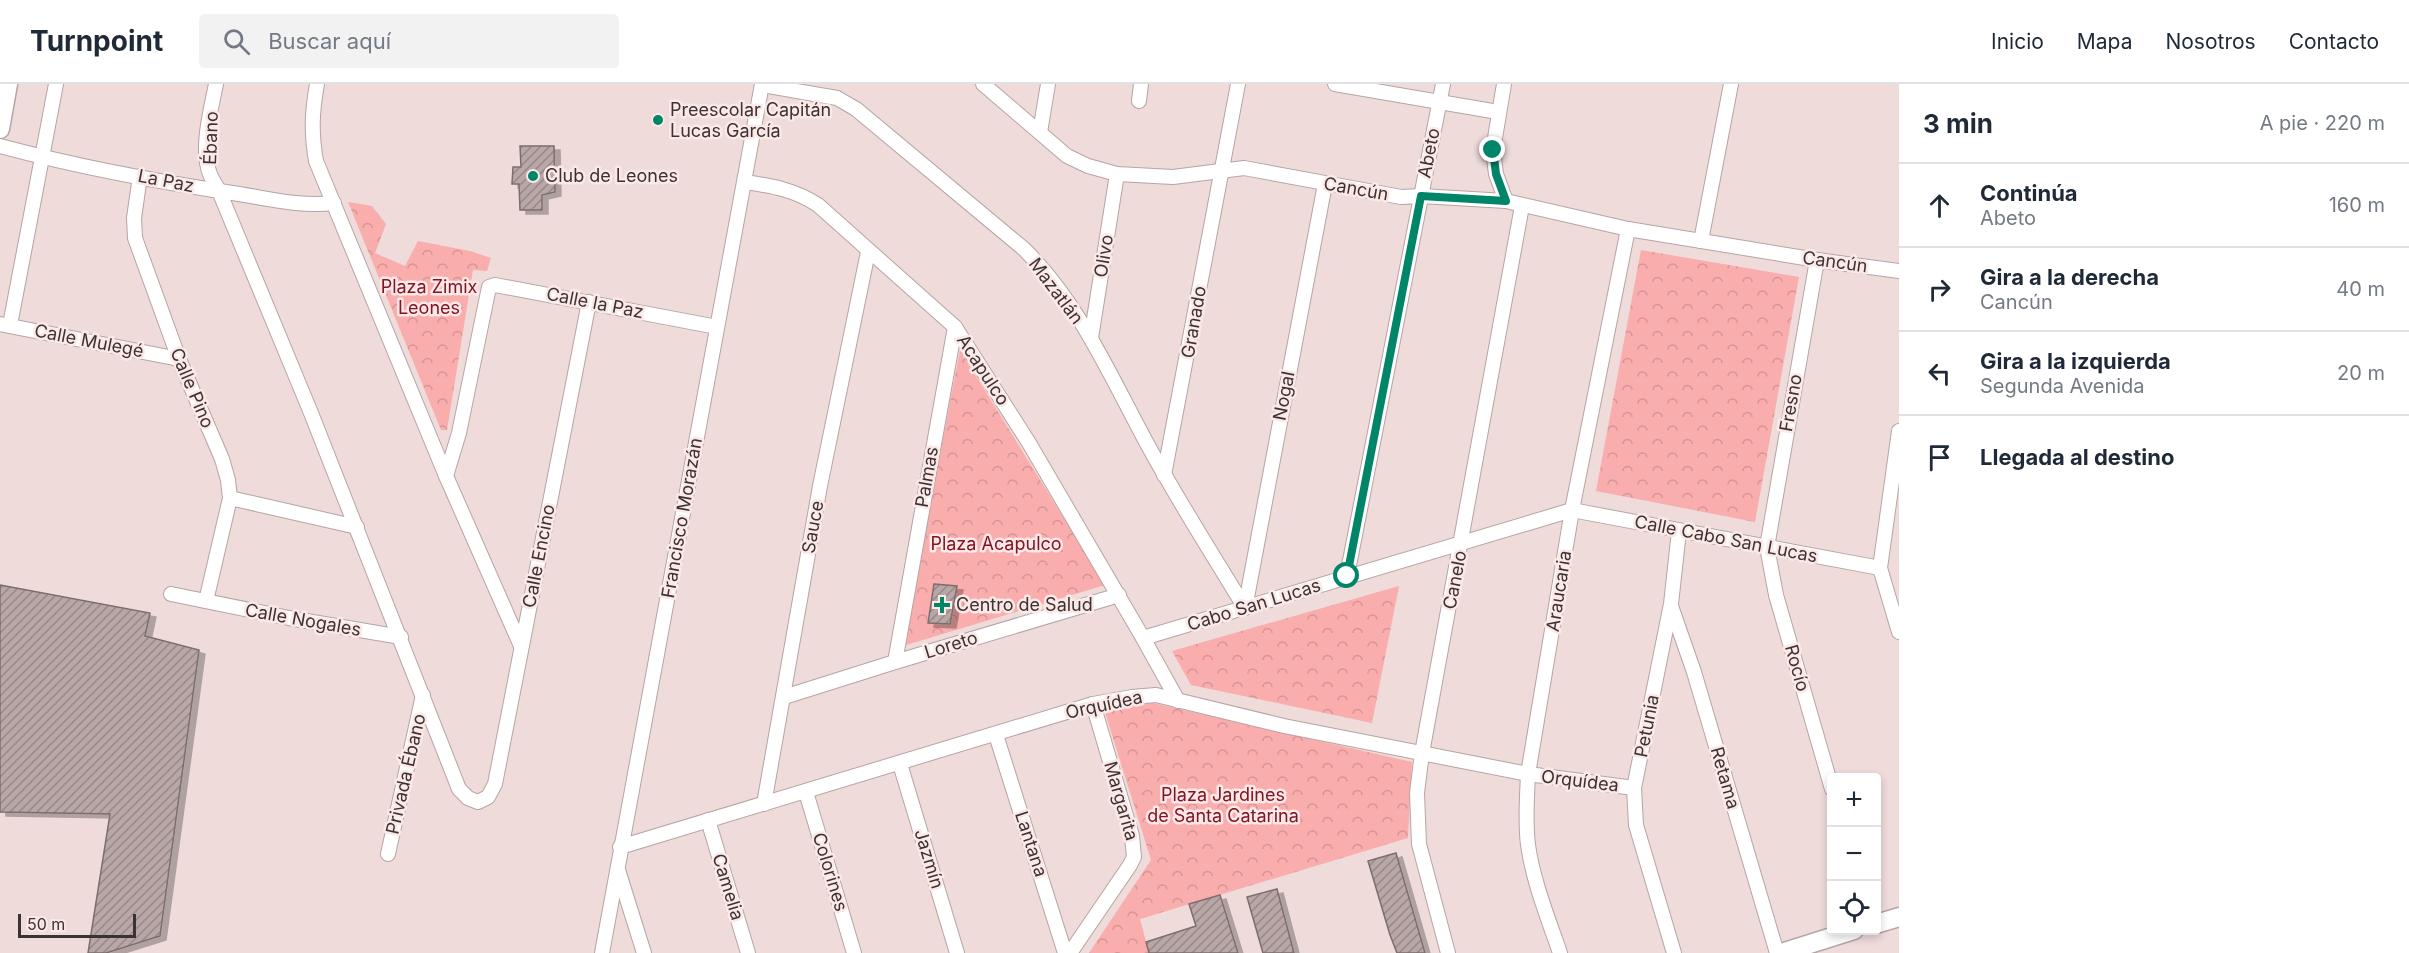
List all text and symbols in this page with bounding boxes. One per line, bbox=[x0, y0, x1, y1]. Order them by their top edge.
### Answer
search box bbox=[199, 14, 619, 68]
text: Turnpoint bbox=[30, 24, 163, 58]
icon: search bbox=[220, 25, 253, 58]
text: Buscar aquí bbox=[268, 28, 391, 54]
text: Inicio bbox=[1991, 29, 2044, 54]
text: Mapa bbox=[2077, 29, 2132, 54]
text: Nosotros bbox=[2165, 29, 2256, 54]
text: Contacto bbox=[2289, 29, 2379, 54]
place label: Preescolar Capitán Lucas García bbox=[670, 99, 831, 141]
text: 3 min bbox=[1923, 108, 1993, 139]
street label: Ébano bbox=[198, 111, 222, 165]
text: A pie · 220 m bbox=[2260, 111, 2385, 135]
marker: Preescolar Capitán Lucas García bbox=[651, 113, 665, 127]
street label: Abeto bbox=[1413, 126, 1444, 180]
route end bbox=[1479, 136, 1505, 162]
street label: La Paz bbox=[136, 165, 196, 196]
place label: Club de Leones bbox=[545, 165, 678, 186]
marker: Club de Leones bbox=[526, 169, 540, 183]
street label: Cancún bbox=[1322, 172, 1390, 205]
text: Continúa bbox=[1980, 180, 2078, 206]
icon: ahead bbox=[1923, 189, 1956, 222]
text: 160 m bbox=[2329, 193, 2385, 217]
text: Abeto bbox=[1980, 206, 2036, 230]
street label: Olivo bbox=[1090, 233, 1117, 279]
street label: Cancún bbox=[1801, 247, 1869, 276]
street label: Mazatlán bbox=[1025, 253, 1088, 328]
text: Gira a la derecha bbox=[1980, 264, 2159, 290]
icon: right bbox=[1923, 273, 1956, 306]
park label: Plaza Zimix Leones bbox=[381, 276, 478, 318]
text: 40 m bbox=[2336, 277, 2385, 301]
street label: Calle la Paz bbox=[545, 283, 645, 322]
street label: Granado bbox=[1177, 284, 1210, 360]
text: Cancún bbox=[1980, 290, 2053, 314]
street label: Calle Mulegé bbox=[33, 320, 145, 361]
street label: Acapulco bbox=[953, 330, 1014, 409]
street label: Calle Pino bbox=[166, 345, 219, 431]
text: Gira a la izquierda bbox=[1980, 348, 2171, 374]
icon: left bbox=[1923, 357, 1956, 390]
text: 20 m bbox=[2337, 361, 2385, 385]
street label: Nogal bbox=[1268, 369, 1299, 422]
street label: Fresno bbox=[1775, 373, 1806, 433]
text: Segunda Avenida bbox=[1980, 374, 2145, 398]
street label: Francisco Morazán bbox=[657, 436, 706, 600]
icon: arrive bbox=[1923, 441, 1956, 474]
text: Llegada al destino bbox=[1980, 444, 2174, 470]
street label: Palmas bbox=[911, 445, 942, 509]
street label: Sauce bbox=[798, 499, 827, 555]
street label: Calle Encino bbox=[518, 502, 559, 609]
street label: Calle Cabo San Lucas bbox=[1633, 510, 1819, 567]
park label: Plaza Acapulco bbox=[930, 533, 1062, 554]
street label: Canelo bbox=[1439, 549, 1470, 611]
street label: Araucaria bbox=[1542, 549, 1575, 633]
route start bbox=[1333, 562, 1359, 588]
street label: Cabo San Lucas bbox=[1185, 574, 1323, 635]
place label: Centro de Salud bbox=[956, 594, 1093, 615]
marker: Centro de Salud bbox=[933, 596, 951, 614]
street label: Calle Nogales bbox=[243, 599, 363, 640]
street label: Loreto bbox=[922, 627, 980, 663]
street label: Rocío bbox=[1781, 642, 1814, 694]
street label: Orquídea bbox=[1064, 686, 1144, 723]
street label: Petunia bbox=[1630, 693, 1663, 759]
street label: Privada Ébano bbox=[380, 711, 430, 836]
street label: Retama bbox=[1707, 744, 1744, 811]
street label: Margarita bbox=[1100, 759, 1143, 843]
street label: Orquídea bbox=[1540, 765, 1620, 796]
map controls bbox=[1827, 773, 1881, 935]
button: + bbox=[1827, 773, 1881, 827]
park label: Plaza Jardines de Santa Catarina bbox=[1147, 784, 1299, 826]
street label: Lantana bbox=[1011, 808, 1052, 879]
street label: Jazmín bbox=[911, 827, 948, 891]
button: − bbox=[1827, 827, 1881, 881]
street label: Colorines bbox=[809, 830, 852, 914]
street label: Camelia bbox=[708, 851, 749, 923]
button: locate bbox=[1827, 881, 1881, 935]
scale bar bbox=[18, 911, 136, 938]
text: 50 m bbox=[27, 914, 65, 934]

